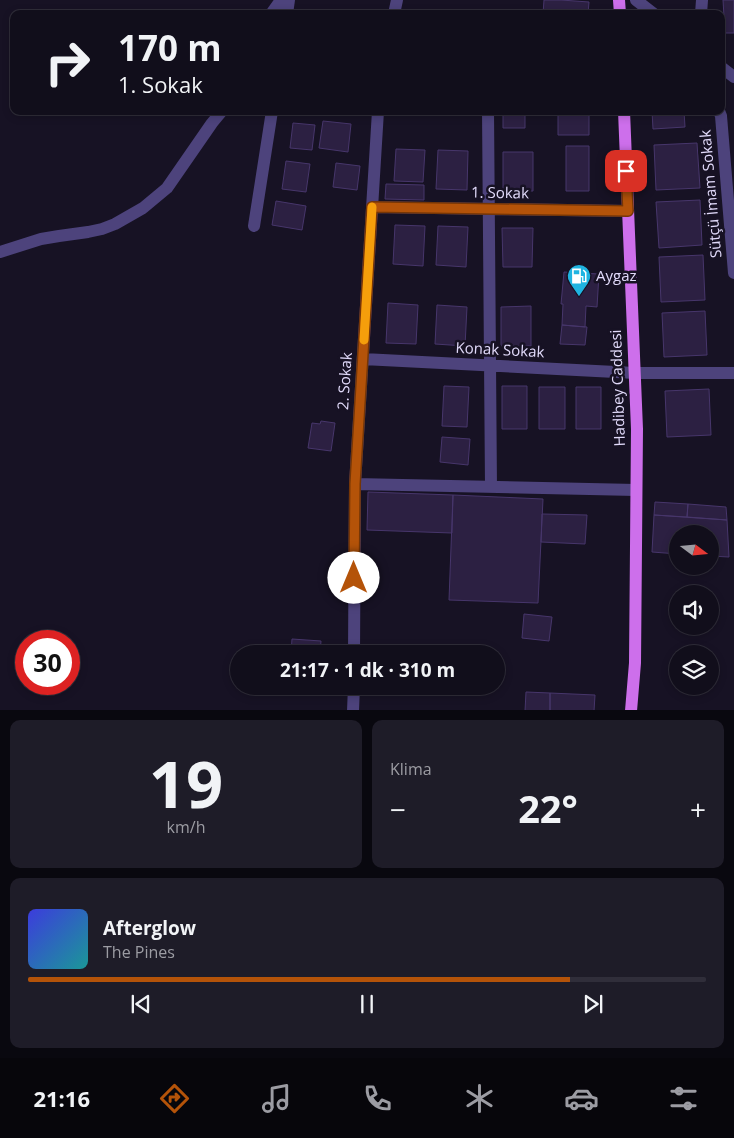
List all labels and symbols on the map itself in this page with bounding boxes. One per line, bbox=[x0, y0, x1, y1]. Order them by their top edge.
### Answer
street label: Sütçü İmam Sokak bbox=[694, 129, 726, 259]
pin bbox=[605, 150, 647, 192]
street label: 1. Sokak bbox=[471, 181, 529, 203]
fuel station icon: Aygaz bbox=[566, 263, 592, 297]
place label: Aygaz bbox=[596, 265, 637, 285]
street label: Hadibey Caddesi bbox=[605, 329, 629, 447]
street label: Konak Sokak bbox=[455, 337, 545, 361]
street label: 2. Sokak bbox=[332, 351, 356, 410]
north arrow bbox=[669, 525, 719, 575]
position arrow bbox=[327, 551, 379, 603]
speed limit sign: 30 bbox=[15, 630, 80, 695]

